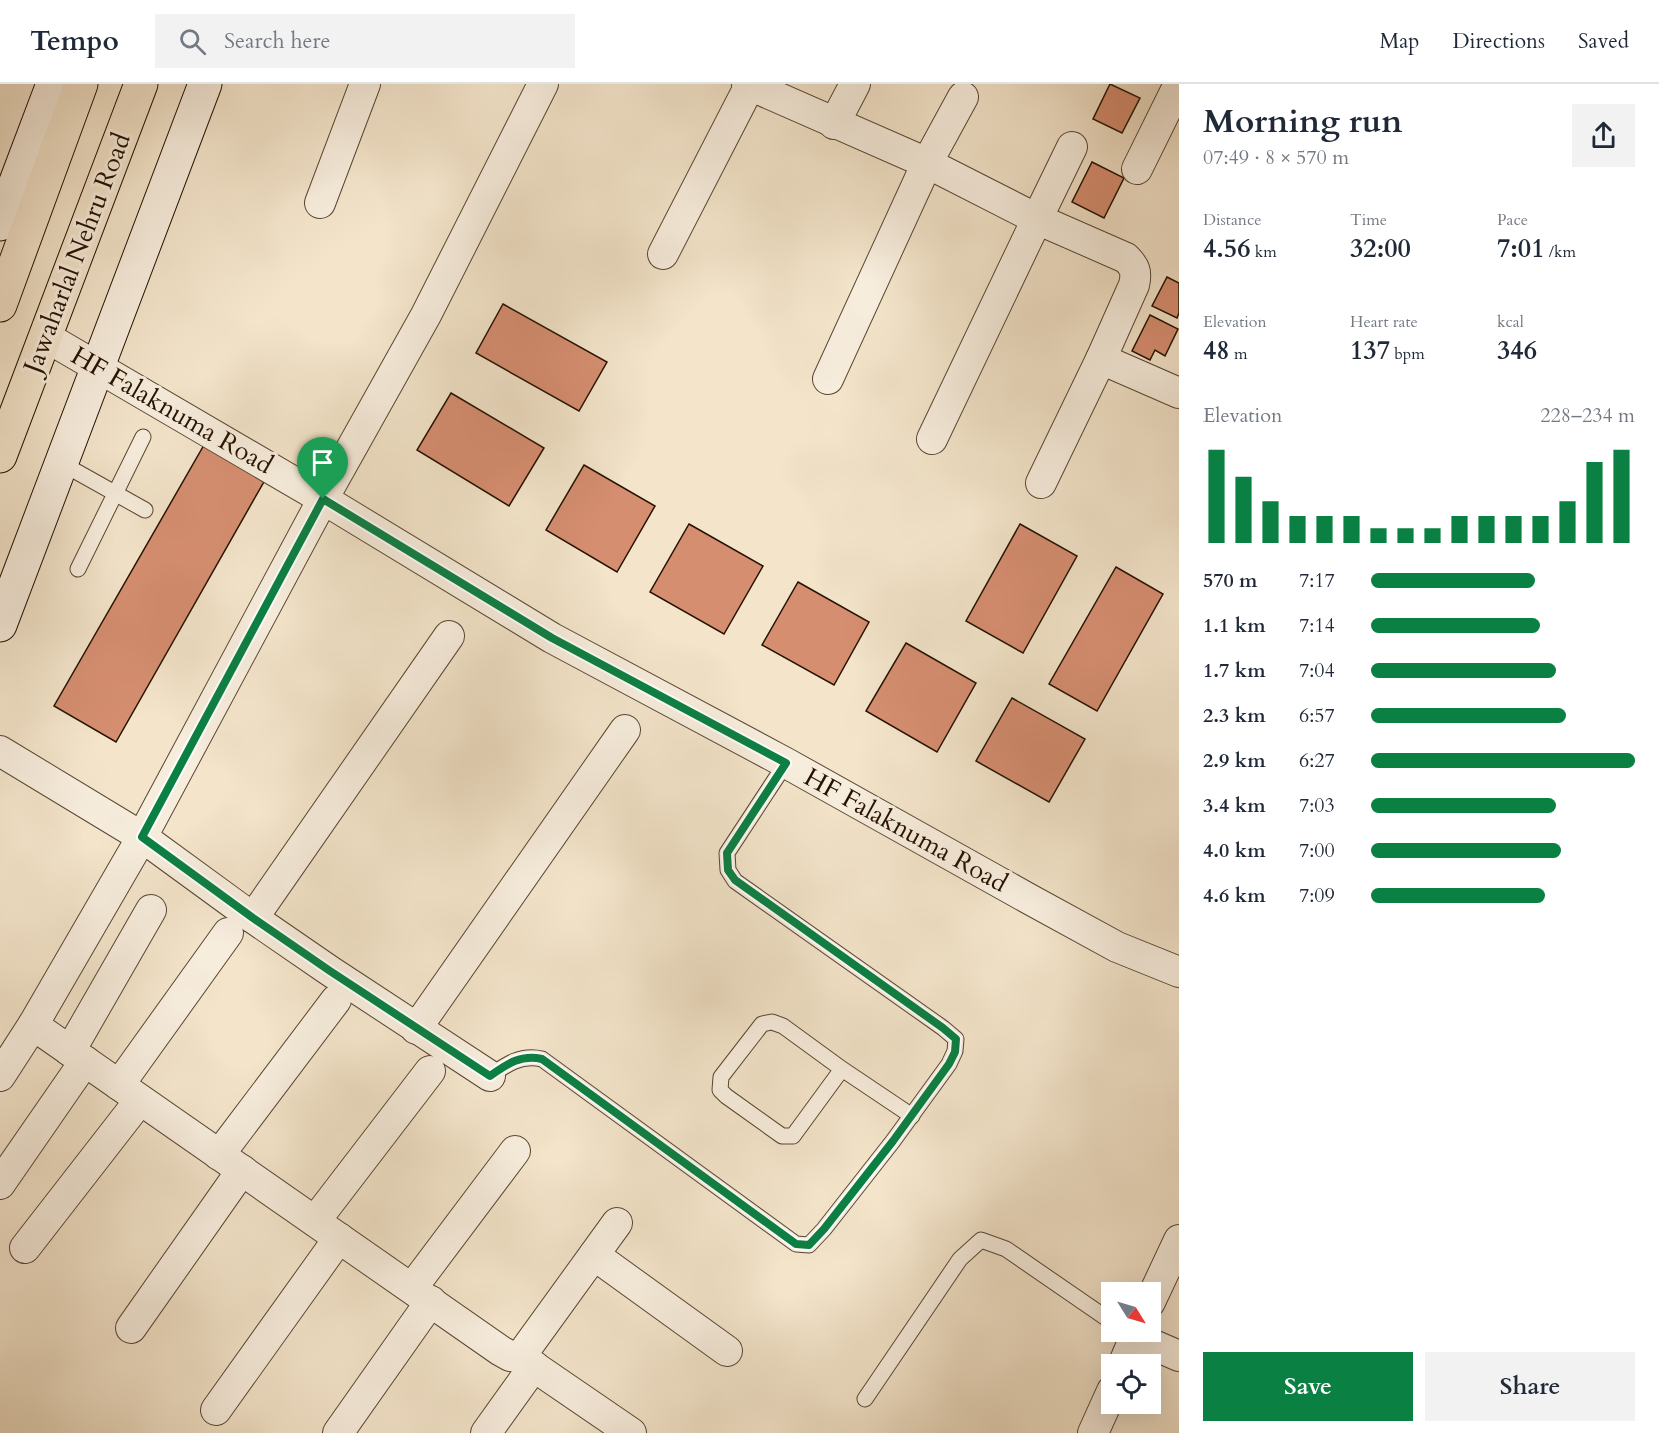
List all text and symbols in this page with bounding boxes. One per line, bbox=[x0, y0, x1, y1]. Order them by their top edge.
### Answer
search box bbox=[155, 14, 575, 68]
text: Tempo bbox=[30, 22, 119, 60]
icon: search bbox=[176, 25, 209, 58]
text: Search here bbox=[224, 26, 331, 56]
text: Map bbox=[1379, 27, 1419, 56]
text: Directions bbox=[1452, 27, 1545, 56]
text: Saved bbox=[1578, 27, 1629, 56]
text: Morning run bbox=[1203, 99, 1403, 144]
button: share bbox=[1572, 104, 1635, 167]
street label: Jawaharlal Nehru Road bbox=[14, 128, 139, 382]
text: 07:49 · 8 × 570 m bbox=[1203, 144, 1349, 171]
text: Distance bbox=[1203, 209, 1261, 231]
text: Time bbox=[1350, 209, 1387, 231]
text: Pace bbox=[1497, 209, 1528, 231]
text: 4.56 bbox=[1203, 231, 1251, 266]
text: 32:00 bbox=[1350, 231, 1411, 266]
text: 7:01 bbox=[1497, 231, 1545, 266]
text: km bbox=[1251, 241, 1277, 263]
text: /km bbox=[1545, 241, 1576, 263]
text: Elevation bbox=[1203, 311, 1267, 333]
text: Heart rate bbox=[1350, 311, 1418, 333]
text: kcal bbox=[1497, 311, 1524, 333]
text: 48 bbox=[1203, 333, 1230, 368]
text: 137 bbox=[1350, 333, 1390, 368]
text: 346 bbox=[1497, 333, 1537, 368]
street label: HF Falaknuma Road bbox=[65, 338, 280, 482]
text: m bbox=[1230, 343, 1247, 365]
text: bpm bbox=[1390, 343, 1425, 365]
text: Elevation bbox=[1203, 402, 1282, 429]
text: 228–234 m bbox=[1540, 402, 1635, 429]
pin bbox=[297, 437, 348, 499]
icon: arrive bbox=[306, 446, 339, 479]
text: 570 m bbox=[1203, 567, 1258, 594]
text: 7:17 bbox=[1299, 567, 1335, 594]
text: 1.1 km bbox=[1203, 612, 1266, 639]
text: 7:14 bbox=[1299, 612, 1335, 639]
text: 1.7 km bbox=[1203, 657, 1266, 684]
text: 7:04 bbox=[1299, 657, 1335, 684]
text: 2.3 km bbox=[1203, 702, 1266, 729]
text: 6:57 bbox=[1299, 702, 1335, 729]
text: 2.9 km bbox=[1203, 747, 1266, 774]
text: 6:27 bbox=[1299, 747, 1335, 774]
street label: HF Falaknuma Road bbox=[798, 759, 1014, 901]
text: 3.4 km bbox=[1203, 792, 1266, 819]
text: 7:03 bbox=[1299, 792, 1335, 819]
text: 4.0 km bbox=[1203, 837, 1266, 864]
text: 7:00 bbox=[1299, 837, 1335, 864]
text: 4.6 km bbox=[1203, 882, 1266, 909]
text: 7:09 bbox=[1299, 882, 1335, 909]
north arrow bbox=[1101, 1282, 1161, 1342]
map controls bbox=[1101, 1282, 1161, 1414]
button: Save bbox=[1203, 1352, 1413, 1421]
button: Share bbox=[1425, 1352, 1635, 1421]
button: locate bbox=[1101, 1354, 1161, 1414]

